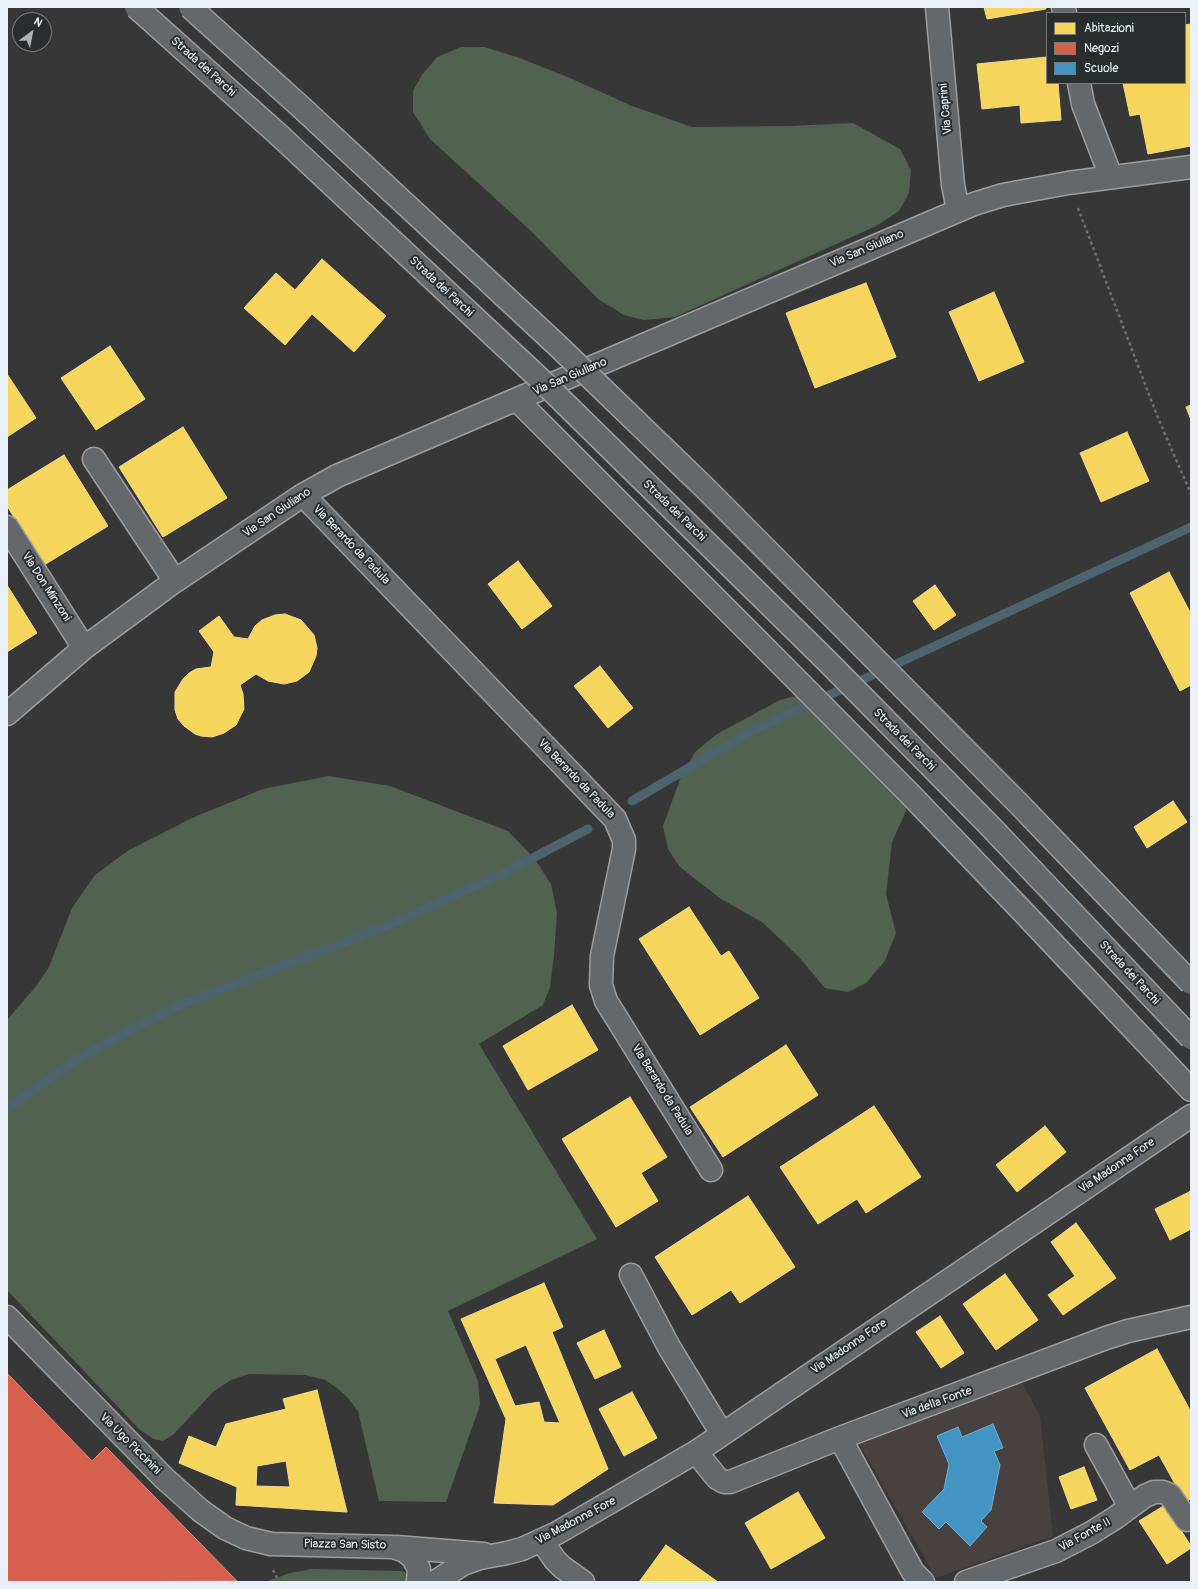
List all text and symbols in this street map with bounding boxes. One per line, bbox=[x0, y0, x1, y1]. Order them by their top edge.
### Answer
north arrow bbox=[12, 12, 52, 52]
legend bbox=[1046, 12, 1186, 84]
text: N bbox=[31, 15, 45, 30]
text: Abitazioni bbox=[1084, 21, 1134, 36]
street label: Strada dei Parchi bbox=[168, 34, 238, 100]
text: Negozi bbox=[1084, 41, 1119, 56]
text: Scuole bbox=[1084, 61, 1118, 76]
street label: Via Caprini bbox=[937, 83, 955, 135]
street label: Via San Giuliano bbox=[828, 227, 906, 271]
street label: Strada dei Parchi bbox=[406, 254, 476, 320]
street label: Via San Giuliano bbox=[531, 355, 609, 399]
street label: Strada dei Parchi bbox=[639, 477, 709, 545]
street label: Via San Giuliano bbox=[240, 485, 314, 541]
street label: Via Berardo da Padula bbox=[309, 502, 393, 588]
street label: Via Don Minzoni bbox=[18, 550, 74, 624]
street label: Strada dei Parchi bbox=[870, 706, 938, 774]
street label: Via Berardo da Padula bbox=[534, 736, 618, 822]
street label: Strada dei Parchi bbox=[1096, 938, 1162, 1008]
street label: Via Berardo da Padula bbox=[628, 1042, 696, 1138]
street label: Via Madonna Fore bbox=[1076, 1135, 1158, 1197]
street label: Via Madonna Fore bbox=[808, 1316, 890, 1378]
street label: Via della Fonte bbox=[900, 1384, 974, 1422]
street label: Via Ugo Piccinini bbox=[96, 1410, 164, 1478]
street label: Via Madonna Fore bbox=[534, 1494, 618, 1548]
street label: Via Fonte II bbox=[1056, 1515, 1114, 1555]
street label: Piazza San Sisto bbox=[304, 1537, 386, 1553]

